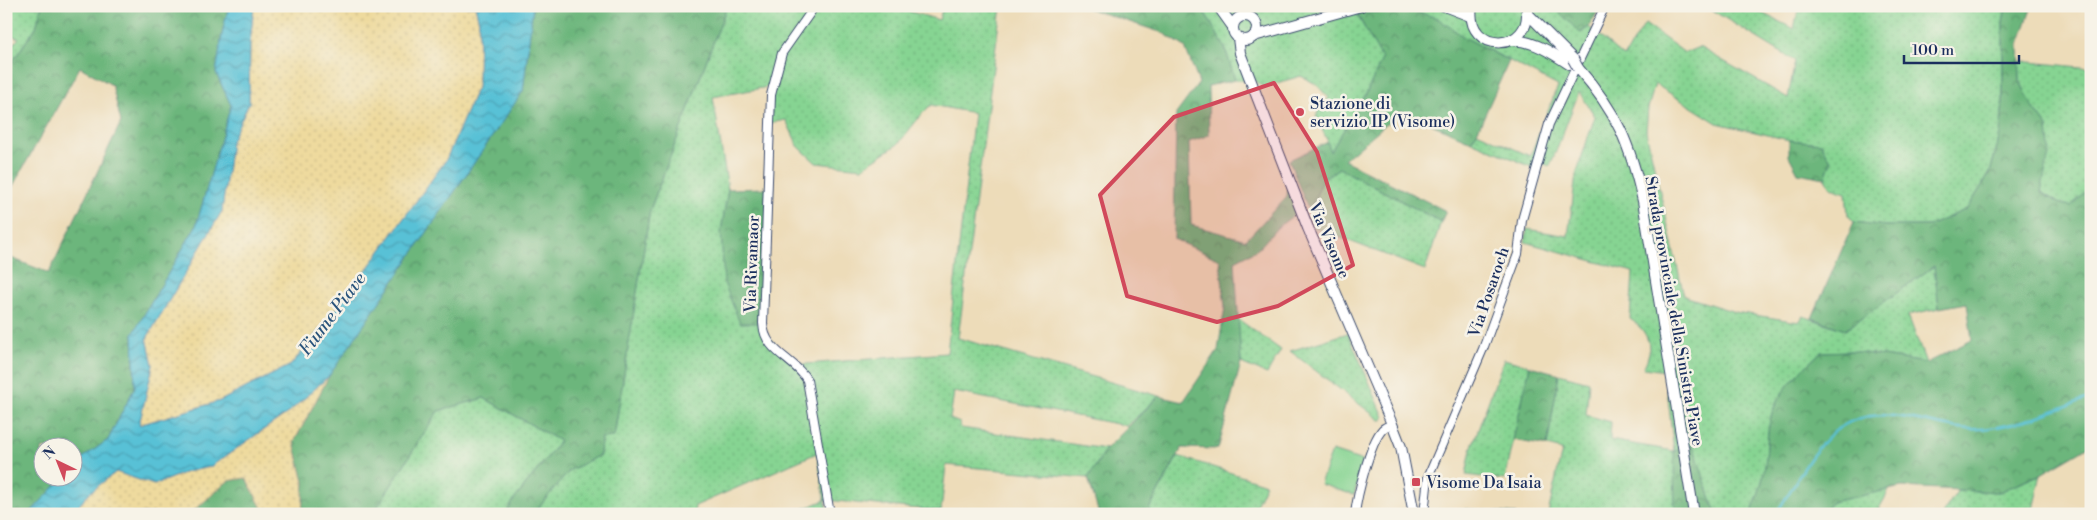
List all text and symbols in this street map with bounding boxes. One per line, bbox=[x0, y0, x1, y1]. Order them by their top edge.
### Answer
scale bar bbox=[1904, 32, 2020, 64]
text: 100 m bbox=[1912, 41, 1954, 60]
place label: Stazione di servizio IP (Visome) bbox=[1310, 94, 1455, 132]
marker: Stazione di servizio IP (Visome) bbox=[1294, 106, 1306, 118]
street label: Strada provinciale della Sinistra Piave bbox=[1640, 175, 1708, 448]
street label: Via Visome bbox=[1304, 198, 1354, 282]
street label: Via Rivamaor bbox=[740, 215, 764, 314]
street label: Via Posaroch bbox=[1464, 244, 1514, 341]
water label: Fiume Piave bbox=[294, 268, 372, 360]
north arrow bbox=[32, 438, 82, 488]
text: N bbox=[40, 443, 60, 464]
place label: Visome Da Isaia bbox=[1425, 473, 1542, 493]
marker: Visome Da Isaia bbox=[1410, 476, 1422, 488]

